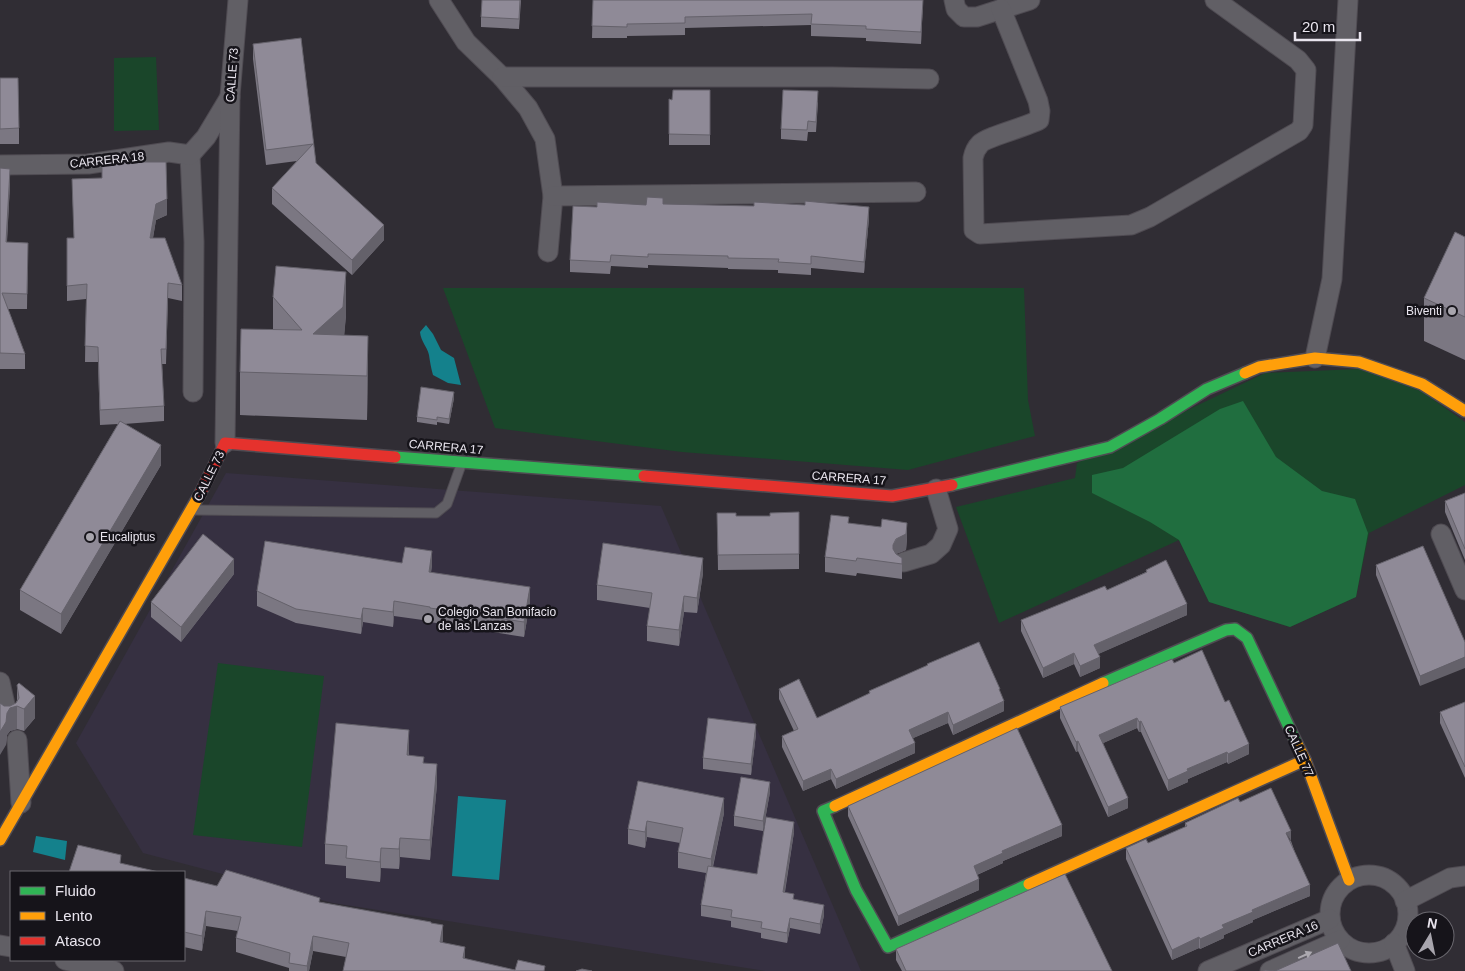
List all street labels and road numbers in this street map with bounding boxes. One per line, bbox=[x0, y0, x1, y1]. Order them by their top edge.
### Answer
street label: CALLE 73 bbox=[223, 47, 241, 103]
street label: CARRERA 18 bbox=[69, 149, 145, 171]
street label: CARRERA 17 bbox=[408, 437, 484, 457]
street label: CALLE 73 bbox=[191, 448, 227, 504]
street label: CARRERA 17 bbox=[811, 468, 887, 488]
street label: CALLE 77 bbox=[1281, 723, 1317, 779]
street label: CARRERA 16 bbox=[1246, 918, 1320, 960]

